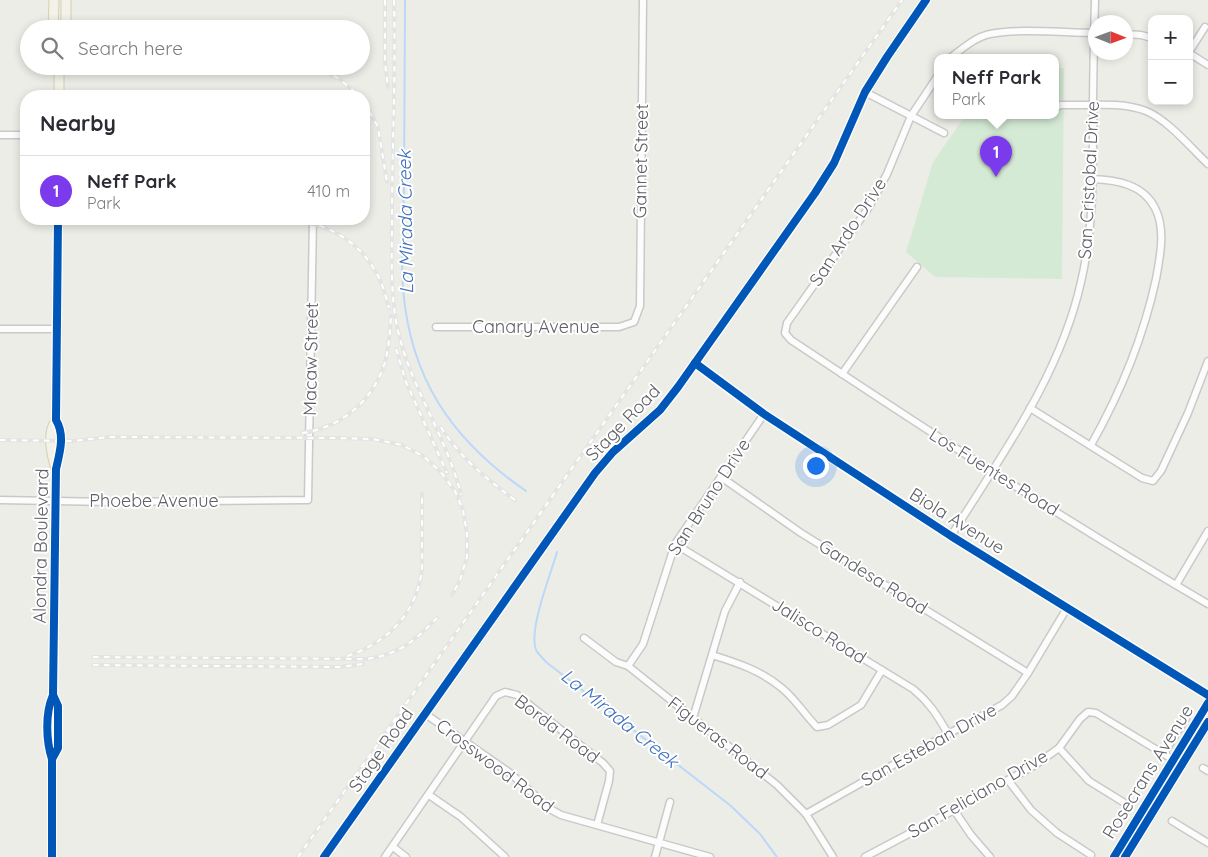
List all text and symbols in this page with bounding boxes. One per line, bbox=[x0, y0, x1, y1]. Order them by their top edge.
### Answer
north arrow bbox=[1088, 15, 1133, 60]
map controls bbox=[1148, 15, 1193, 105]
button: + bbox=[1148, 15, 1193, 60]
search box bbox=[20, 20, 370, 75]
icon: search bbox=[38, 34, 66, 62]
text: Search here bbox=[78, 36, 183, 60]
popup bbox=[934, 54, 1059, 119]
button: − bbox=[1148, 60, 1193, 105]
text: Neff Park bbox=[952, 65, 1041, 89]
text: Park bbox=[952, 89, 986, 109]
street label: San Cristobal Drive bbox=[1073, 100, 1104, 260]
street label: Gannet Street bbox=[628, 103, 653, 219]
text: Nearby bbox=[40, 110, 116, 136]
pin: 1 bbox=[980, 136, 1012, 177]
water label: La Mirada Creek bbox=[392, 148, 418, 294]
text: Neff Park bbox=[87, 169, 176, 193]
street label: San Ardo Drive bbox=[804, 173, 891, 290]
text: 1 bbox=[53, 181, 59, 201]
text: 410 m bbox=[307, 181, 350, 201]
text: Park bbox=[87, 193, 121, 213]
street label: Macaw Street bbox=[298, 302, 323, 416]
street label: Canary Avenue bbox=[472, 315, 600, 338]
street label: Stage Road bbox=[580, 380, 665, 466]
street label: Los Fuentes Road bbox=[925, 422, 1063, 521]
street label: San Bruno Drive bbox=[662, 434, 755, 559]
your location bbox=[803, 453, 829, 479]
street label: Alondra Boulevard bbox=[28, 468, 53, 624]
street label: Biola Avenue bbox=[905, 482, 1009, 559]
street label: Phoebe Avenue bbox=[89, 489, 219, 512]
street label: Gandesa Road bbox=[814, 534, 932, 619]
street label: Jalisco Road bbox=[768, 592, 871, 669]
water label: La Mirada Creek bbox=[556, 663, 685, 774]
street label: Borda Road bbox=[510, 689, 604, 768]
street label: Figueras Road bbox=[663, 691, 773, 784]
street label: San Esteban Drive bbox=[857, 698, 1001, 791]
street label: Rosecrans Avenue bbox=[1097, 700, 1198, 843]
street label: Stage Road bbox=[343, 703, 418, 796]
street label: Crosswood Road bbox=[432, 714, 559, 817]
street label: San Feliciano Drive bbox=[904, 744, 1052, 843]

